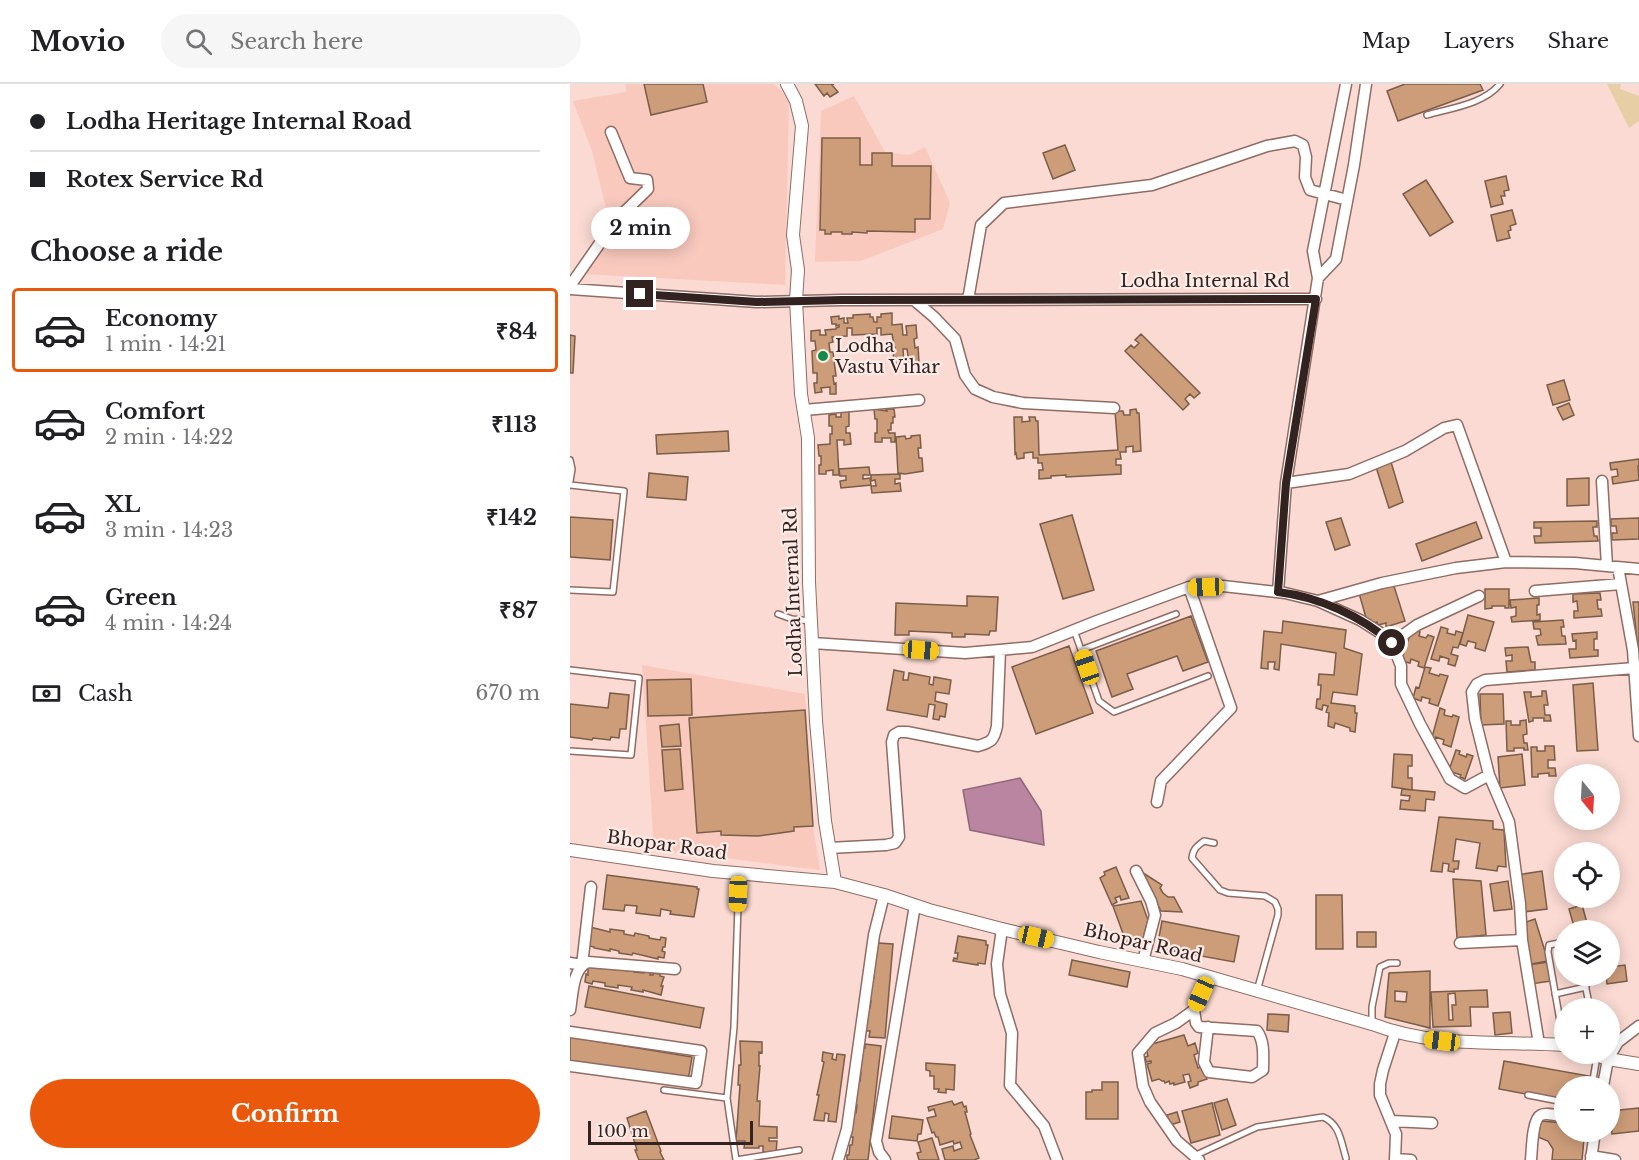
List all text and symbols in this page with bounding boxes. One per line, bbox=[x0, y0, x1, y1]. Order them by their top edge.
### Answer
search box bbox=[161, 14, 581, 68]
text: Movio bbox=[30, 24, 125, 59]
icon: search bbox=[182, 25, 215, 58]
text: Search here bbox=[230, 28, 363, 55]
text: Map bbox=[1362, 28, 1411, 54]
text: Layers bbox=[1444, 28, 1515, 54]
text: Share bbox=[1548, 28, 1609, 54]
text: Lodha Heritage Internal Road bbox=[66, 108, 412, 135]
text: Rotex Service Rd bbox=[66, 166, 263, 193]
callout: 2 min bbox=[590, 207, 689, 249]
text: 2 min bbox=[609, 216, 672, 240]
text: Choose a ride bbox=[30, 235, 223, 268]
street label: Lodha Internal Rd bbox=[1120, 270, 1290, 292]
route end bbox=[626, 280, 653, 307]
icon: car bbox=[33, 303, 87, 357]
text: Economy bbox=[105, 305, 217, 332]
text: ₹84 bbox=[496, 318, 537, 345]
text: 1 min · 14:21 bbox=[105, 332, 226, 356]
place label: Lodha Vastu Vihar bbox=[834, 335, 940, 378]
marker: Lodha Vastu Vihar bbox=[816, 349, 830, 363]
icon: car bbox=[33, 396, 87, 450]
text: Comfort bbox=[105, 398, 205, 425]
text: ₹113 bbox=[491, 411, 537, 438]
text: 2 min · 14:22 bbox=[105, 425, 233, 449]
icon: car bbox=[33, 489, 87, 543]
text: XL bbox=[105, 491, 140, 518]
text: ₹142 bbox=[486, 504, 537, 531]
street label: Lodha Internal Rd bbox=[779, 507, 807, 677]
text: 3 min · 14:23 bbox=[105, 518, 233, 542]
car bbox=[1188, 577, 1224, 597]
icon: car bbox=[33, 582, 87, 636]
text: Green bbox=[105, 584, 177, 611]
text: ₹87 bbox=[499, 597, 537, 624]
text: 4 min · 14:24 bbox=[105, 611, 232, 635]
route start bbox=[1378, 629, 1405, 656]
car bbox=[902, 640, 940, 660]
car bbox=[1073, 647, 1101, 687]
icon: cash bbox=[30, 677, 63, 710]
text: Cash bbox=[78, 680, 133, 707]
text: 670 m bbox=[476, 681, 540, 705]
north arrow bbox=[1554, 764, 1620, 830]
map controls bbox=[1554, 764, 1620, 1142]
street label: Bhopar Road bbox=[605, 826, 729, 864]
button: locate bbox=[1554, 842, 1620, 908]
car bbox=[728, 876, 748, 912]
street label: Bhopar Road bbox=[1081, 919, 1205, 967]
button: layers bbox=[1554, 920, 1620, 986]
car bbox=[1016, 924, 1056, 950]
car bbox=[1185, 974, 1217, 1014]
button: + bbox=[1554, 998, 1620, 1064]
car bbox=[1423, 1030, 1461, 1052]
button: − bbox=[1554, 1076, 1620, 1142]
button: Confirm bbox=[30, 1079, 540, 1148]
scale bar bbox=[588, 1118, 753, 1146]
text: 100 m bbox=[597, 1121, 649, 1141]

